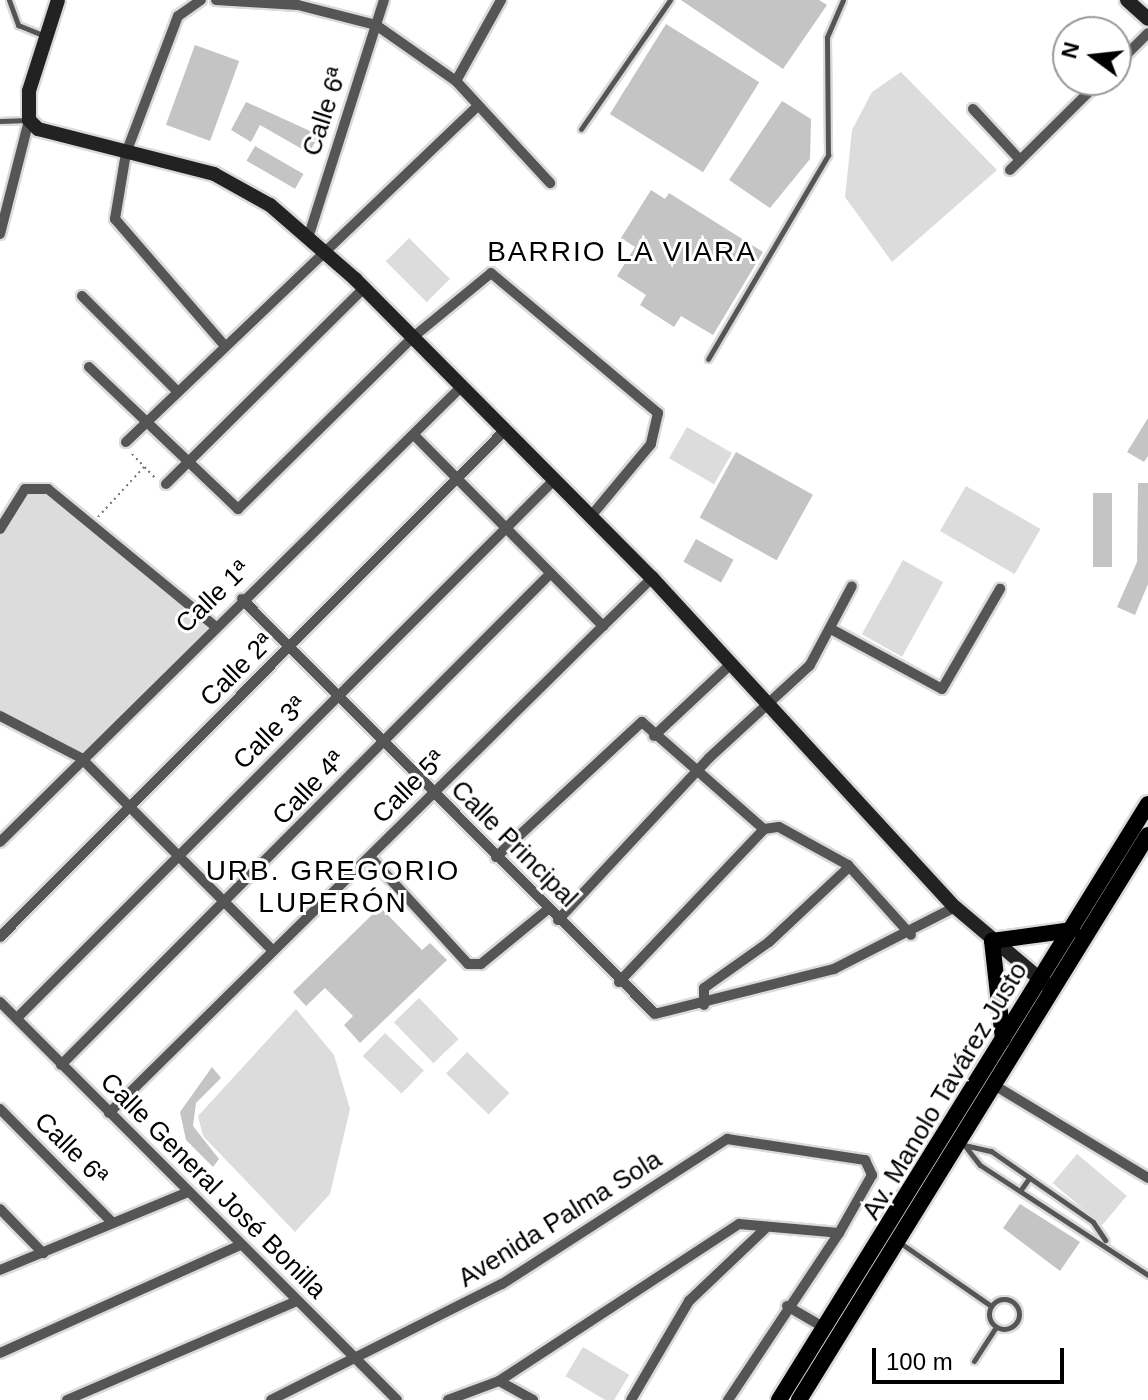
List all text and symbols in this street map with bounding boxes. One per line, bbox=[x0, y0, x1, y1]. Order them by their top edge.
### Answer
north arrow bbox=[1052, 16, 1132, 96]
text: N bbox=[1056, 39, 1084, 61]
street label: Calle 6ª bbox=[296, 64, 354, 160]
district label: BARRIO LA VIARA bbox=[486, 235, 758, 269]
street label: Calle 1ª bbox=[170, 554, 256, 640]
street label: Calle 2ª bbox=[194, 627, 280, 713]
street label: Calle 3ª bbox=[227, 690, 313, 776]
street label: Calle 5ª bbox=[366, 744, 452, 830]
street label: Calle 4ª bbox=[266, 745, 352, 831]
street label: Calle Principal bbox=[444, 774, 584, 914]
district label: URB. GREGORIO LUPERÓN bbox=[206, 854, 460, 920]
street label: Av. Manolo Tavárez Justo bbox=[856, 956, 1034, 1226]
street label: Calle General José Bonilla bbox=[94, 1067, 332, 1305]
street label: Calle 6ª bbox=[28, 1106, 114, 1192]
street label: Avenida Palma Sola bbox=[453, 1144, 667, 1294]
scale bar bbox=[876, 1332, 1068, 1382]
text: 100 m bbox=[886, 1348, 953, 1375]

